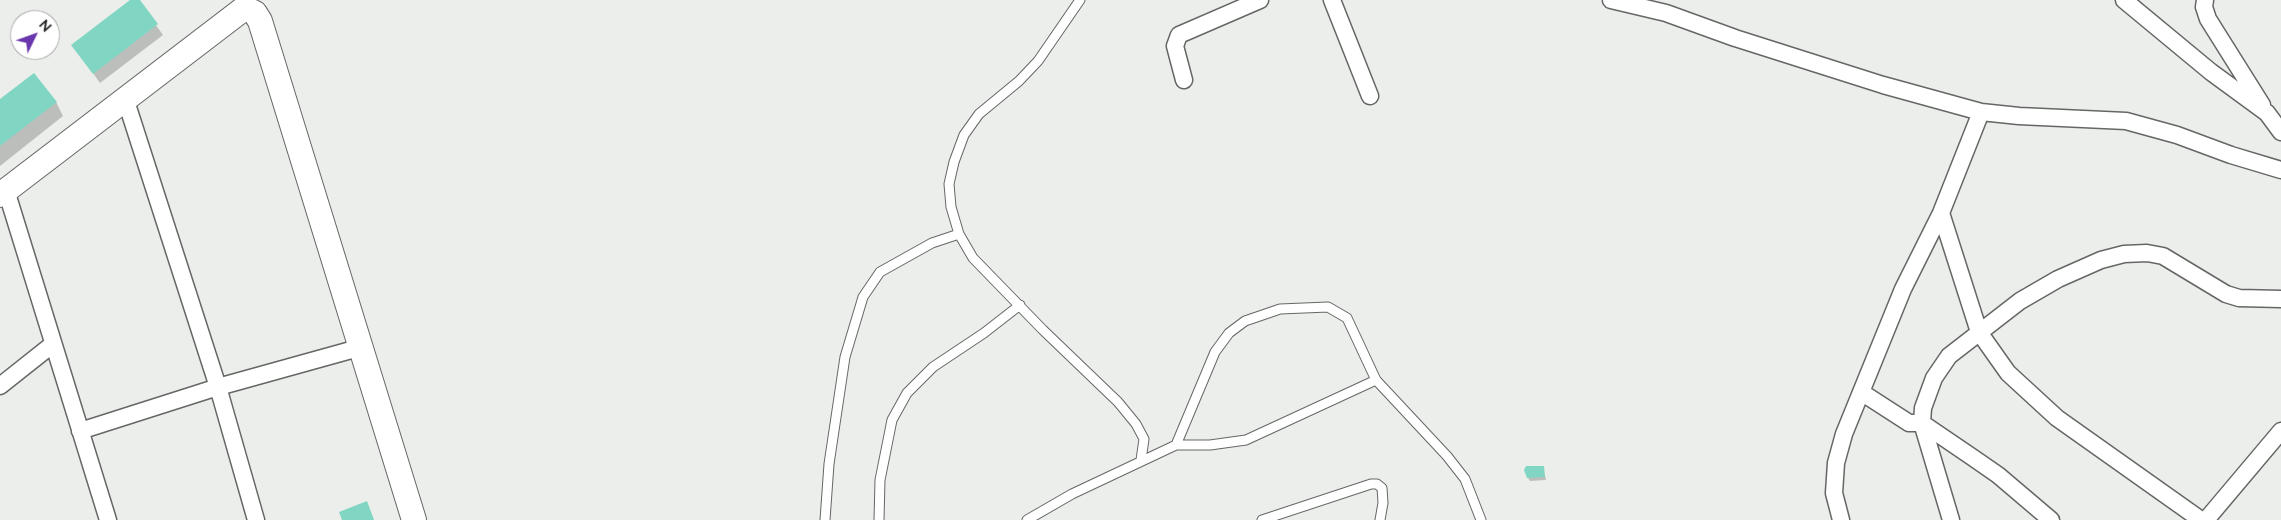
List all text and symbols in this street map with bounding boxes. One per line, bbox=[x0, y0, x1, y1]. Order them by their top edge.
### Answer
north arrow bbox=[10, 10, 60, 60]
text: N bbox=[35, 16, 56, 36]

